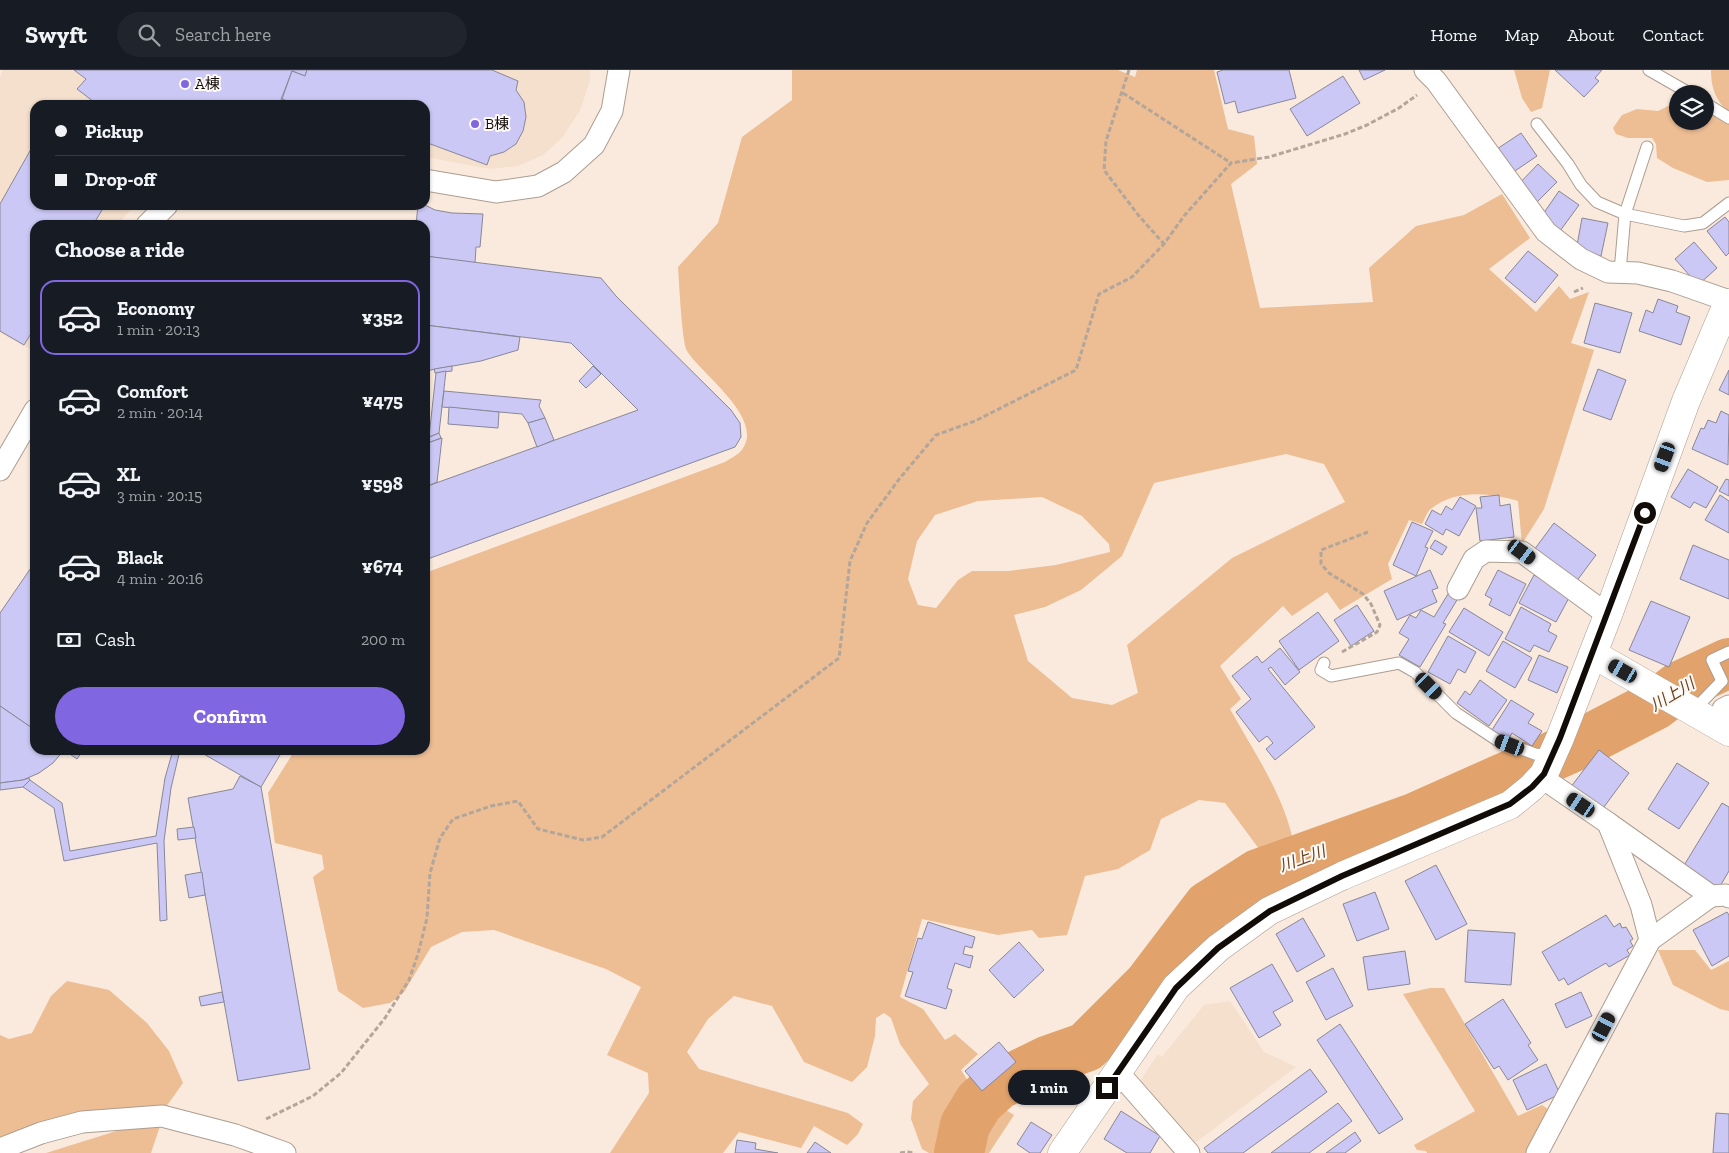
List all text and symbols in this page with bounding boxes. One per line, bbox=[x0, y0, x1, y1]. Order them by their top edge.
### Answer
search box bbox=[117, 12, 467, 57]
text: Swyft bbox=[25, 20, 87, 49]
icon: search bbox=[135, 21, 163, 49]
text: Search here bbox=[175, 23, 271, 46]
text: Home bbox=[1430, 24, 1477, 46]
text: Map bbox=[1505, 24, 1539, 46]
text: About bbox=[1567, 24, 1614, 46]
text: Contact bbox=[1642, 24, 1704, 46]
place label: A棟 bbox=[195, 75, 220, 93]
marker: A棟 bbox=[179, 78, 191, 90]
map controls bbox=[1669, 85, 1714, 130]
button: layers bbox=[1669, 85, 1714, 130]
place label: B棟 bbox=[485, 115, 509, 133]
marker: B棟 bbox=[469, 118, 481, 130]
text: Pickup bbox=[85, 120, 143, 143]
text: Drop-off bbox=[85, 168, 156, 191]
text: Choose a ride bbox=[55, 236, 185, 263]
icon: car bbox=[57, 295, 102, 340]
text: Economy bbox=[117, 297, 195, 320]
text: ¥352 bbox=[361, 306, 403, 329]
text: 1 min · 20:13 bbox=[117, 320, 200, 339]
icon: car bbox=[57, 378, 102, 423]
text: Comfort bbox=[117, 380, 188, 403]
text: ¥475 bbox=[362, 389, 403, 412]
text: 2 min · 20:14 bbox=[117, 403, 203, 422]
car bbox=[1652, 440, 1677, 474]
icon: car bbox=[57, 461, 102, 506]
text: XL bbox=[117, 463, 140, 486]
text: ¥598 bbox=[361, 472, 403, 495]
text: 3 min · 20:15 bbox=[117, 486, 202, 505]
route start bbox=[1634, 502, 1656, 524]
car bbox=[1505, 537, 1538, 567]
icon: car bbox=[57, 544, 102, 589]
text: Black bbox=[117, 546, 163, 569]
text: ¥674 bbox=[362, 555, 403, 578]
text: 4 min · 20:16 bbox=[117, 569, 203, 588]
icon: cash bbox=[55, 626, 83, 654]
text: Cash bbox=[95, 628, 135, 651]
text: 200 m bbox=[361, 630, 405, 649]
car bbox=[1606, 657, 1639, 685]
car bbox=[1413, 670, 1444, 702]
water label: 川上川 bbox=[1647, 673, 1699, 715]
button: Confirm bbox=[55, 687, 405, 745]
car bbox=[1493, 733, 1526, 757]
car bbox=[1564, 790, 1597, 820]
water label: 川上川 bbox=[1276, 841, 1330, 876]
car bbox=[1590, 1010, 1617, 1044]
callout: 1 min bbox=[1007, 1070, 1090, 1106]
route end bbox=[1096, 1077, 1118, 1099]
text: 1 min bbox=[1030, 1078, 1068, 1097]

